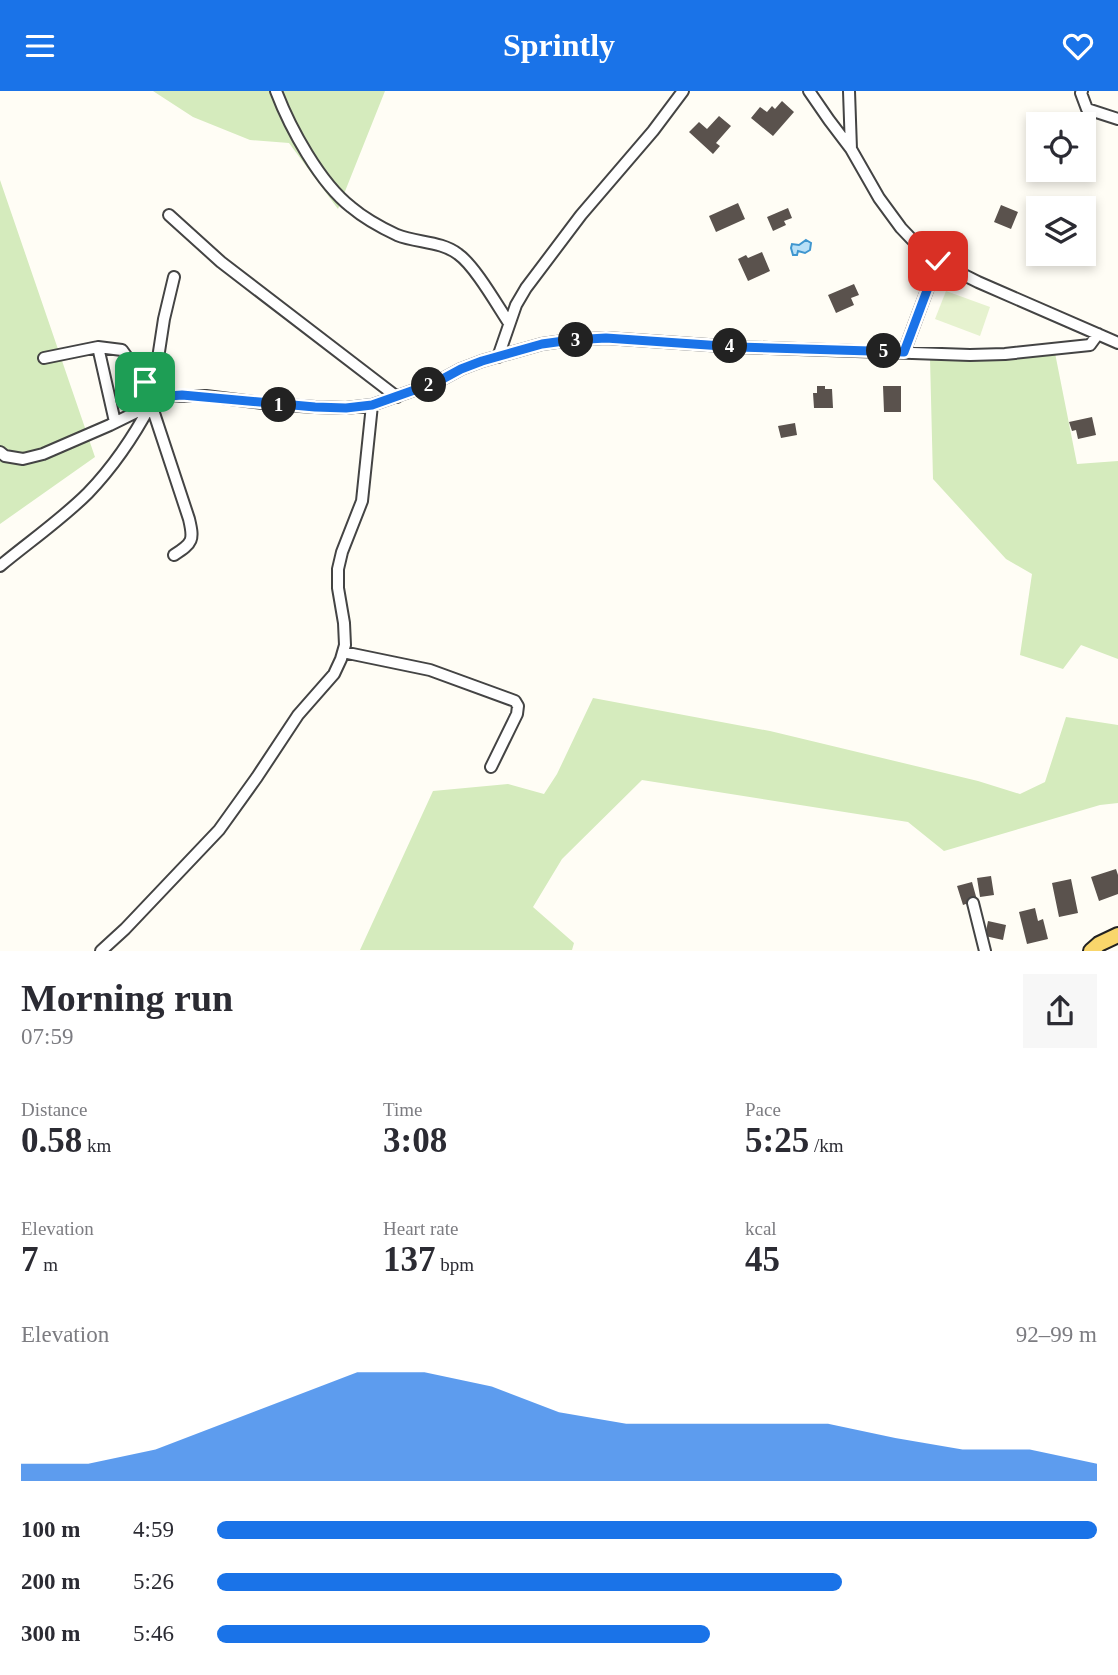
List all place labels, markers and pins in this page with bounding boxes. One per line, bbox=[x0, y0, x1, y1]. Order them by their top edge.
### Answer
pin bbox=[908, 231, 968, 291]
pin: 3 bbox=[558, 323, 594, 357]
pin: 4 bbox=[712, 329, 748, 363]
pin: 5 bbox=[866, 334, 902, 369]
pin bbox=[115, 352, 175, 412]
pin: 2 bbox=[412, 367, 446, 403]
pin: 1 bbox=[262, 387, 296, 423]

